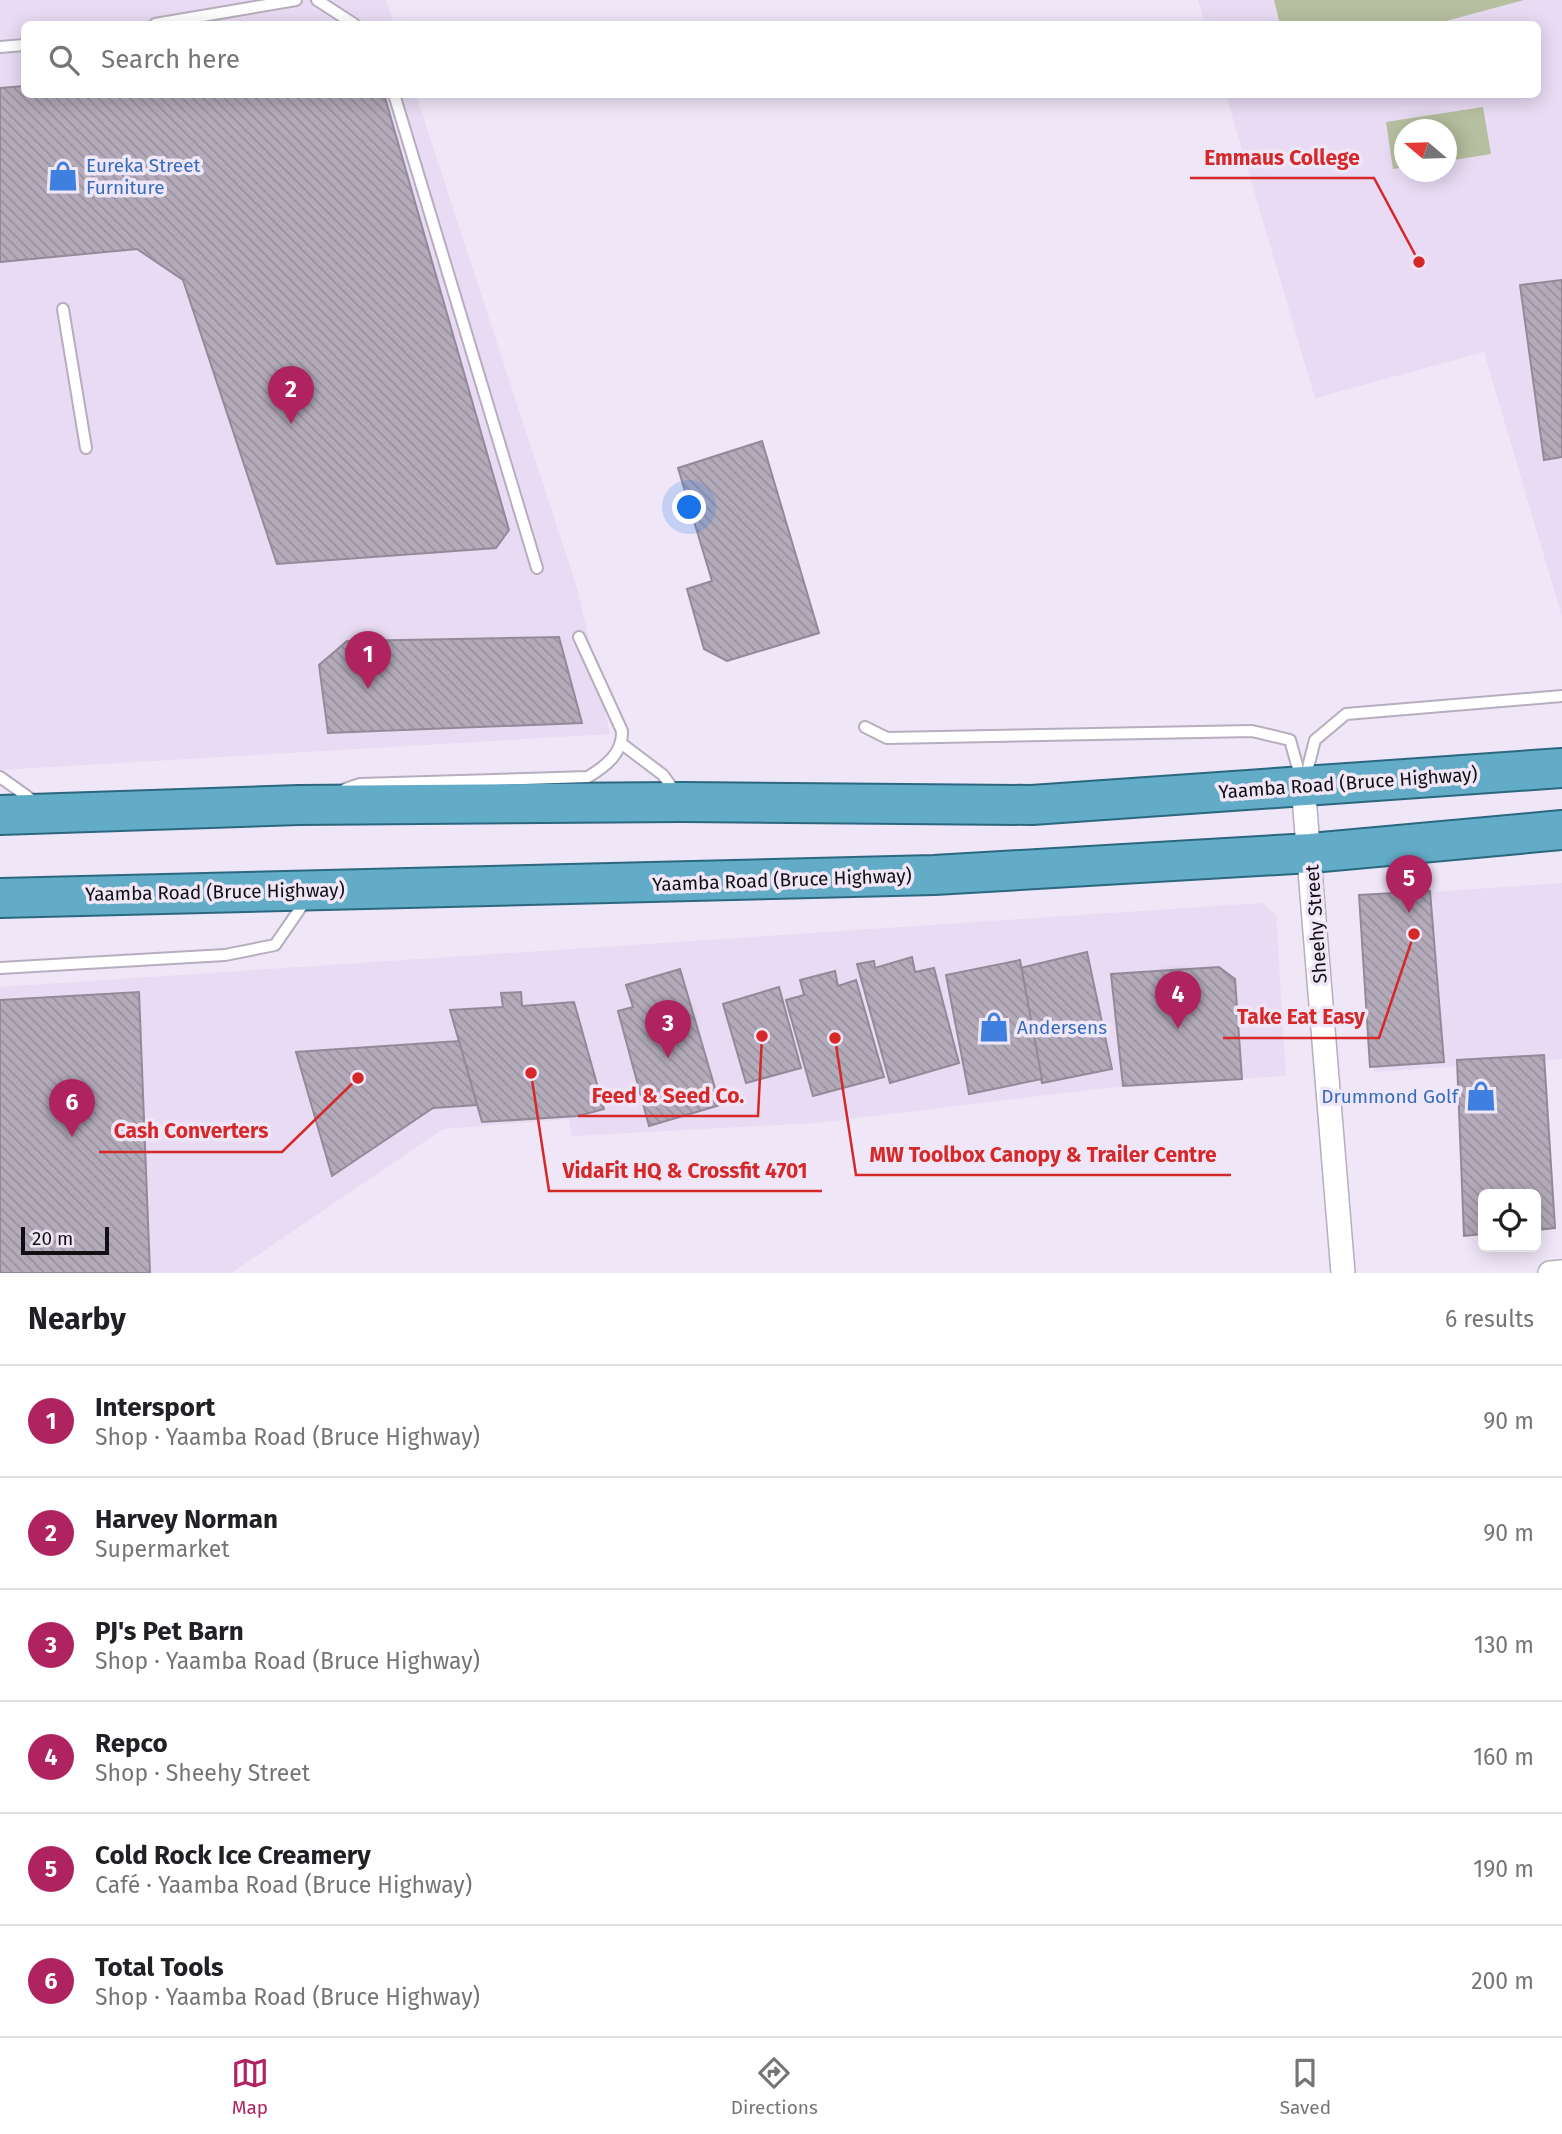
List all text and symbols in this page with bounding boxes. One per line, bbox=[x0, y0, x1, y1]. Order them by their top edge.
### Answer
search box bbox=[21, 21, 1541, 98]
icon: search bbox=[45, 41, 83, 79]
text: Search here bbox=[101, 44, 240, 75]
north arrow bbox=[1394, 119, 1457, 182]
callout: Emmaus College bbox=[1190, 136, 1374, 178]
text: Emmaus College bbox=[1204, 145, 1360, 171]
place label: Eureka Street Furniture bbox=[86, 154, 201, 199]
shop icon: Eureka Street Furniture bbox=[46, 159, 80, 193]
pin: 2 bbox=[268, 366, 314, 424]
your location bbox=[672, 490, 706, 524]
pin: 1 bbox=[345, 631, 391, 689]
street label: Yaamba Road (Bruce Highway) bbox=[1218, 762, 1478, 804]
pin: 5 bbox=[1386, 855, 1432, 913]
street label: Yaamba Road (Bruce Highway) bbox=[652, 864, 912, 896]
street label: Sheehy Street bbox=[1300, 864, 1332, 984]
street label: Yaamba Road (Bruce Highway) bbox=[85, 878, 345, 906]
pin: 4 bbox=[1155, 971, 1201, 1029]
callout: Take Eat Easy bbox=[1223, 996, 1379, 1038]
pin: 3 bbox=[645, 1000, 691, 1058]
text: Take Eat Easy bbox=[1237, 1004, 1365, 1030]
shop icon: Andersens bbox=[977, 1010, 1011, 1044]
place label: Andersens bbox=[1017, 1016, 1107, 1039]
callout: Feed & Seed Co. bbox=[578, 1074, 758, 1116]
pin: 6 bbox=[49, 1079, 95, 1137]
shop icon: Drummond Golf bbox=[1464, 1079, 1498, 1113]
text: Feed & Seed Co. bbox=[592, 1083, 744, 1109]
place label: Drummond Golf bbox=[1321, 1085, 1460, 1108]
callout: Cash Converters bbox=[99, 1110, 282, 1152]
text: Cash Converters bbox=[114, 1118, 268, 1144]
callout: MW Toolbox Canopy & Trailer Centre bbox=[856, 1133, 1231, 1175]
text: MW Toolbox Canopy & Trailer Centre bbox=[869, 1142, 1217, 1168]
callout: VidaFit HQ & Crossfit 4701 bbox=[549, 1149, 822, 1191]
text: VidaFit HQ & Crossfit 4701 bbox=[561, 1158, 808, 1184]
map controls bbox=[1478, 1189, 1541, 1252]
button: locate bbox=[1478, 1189, 1541, 1252]
scale bar bbox=[21, 1224, 108, 1256]
text: 20 m bbox=[32, 1227, 73, 1250]
text: Nearby bbox=[28, 1301, 126, 1337]
text: 6 results bbox=[1445, 1305, 1534, 1333]
text: Intersport bbox=[95, 1392, 215, 1423]
text: 1 bbox=[46, 1407, 56, 1435]
text: 90 m bbox=[1483, 1407, 1534, 1435]
text: Shop · Yaamba Road (Bruce Highway) bbox=[95, 1423, 480, 1451]
text: Harvey Norman bbox=[95, 1504, 278, 1535]
text: 2 bbox=[45, 1519, 57, 1547]
text: 90 m bbox=[1483, 1519, 1534, 1547]
text: Supermarket bbox=[95, 1535, 230, 1563]
text: PJ's Pet Barn bbox=[95, 1616, 244, 1647]
text: 3 bbox=[45, 1631, 57, 1659]
text: 130 m bbox=[1474, 1631, 1534, 1659]
text: Shop · Yaamba Road (Bruce Highway) bbox=[95, 1647, 480, 1675]
text: Repco bbox=[95, 1728, 168, 1759]
text: 4 bbox=[45, 1743, 58, 1771]
text: 160 m bbox=[1473, 1743, 1534, 1771]
text: Shop · Sheehy Street bbox=[95, 1759, 310, 1787]
text: Cold Rock Ice Creamery bbox=[95, 1840, 371, 1871]
text: 5 bbox=[45, 1855, 57, 1883]
text: 190 m bbox=[1473, 1855, 1534, 1883]
text: Café · Yaamba Road (Bruce Highway) bbox=[95, 1871, 472, 1899]
text: Total Tools bbox=[95, 1952, 224, 1983]
text: 6 bbox=[45, 1967, 57, 1995]
text: 200 m bbox=[1471, 1967, 1534, 1995]
text: Shop · Yaamba Road (Bruce Highway) bbox=[95, 1983, 480, 2011]
tab: Map bbox=[231, 2054, 269, 2119]
tab: Directions bbox=[731, 2054, 818, 2119]
tab: Saved bbox=[1280, 2054, 1331, 2119]

